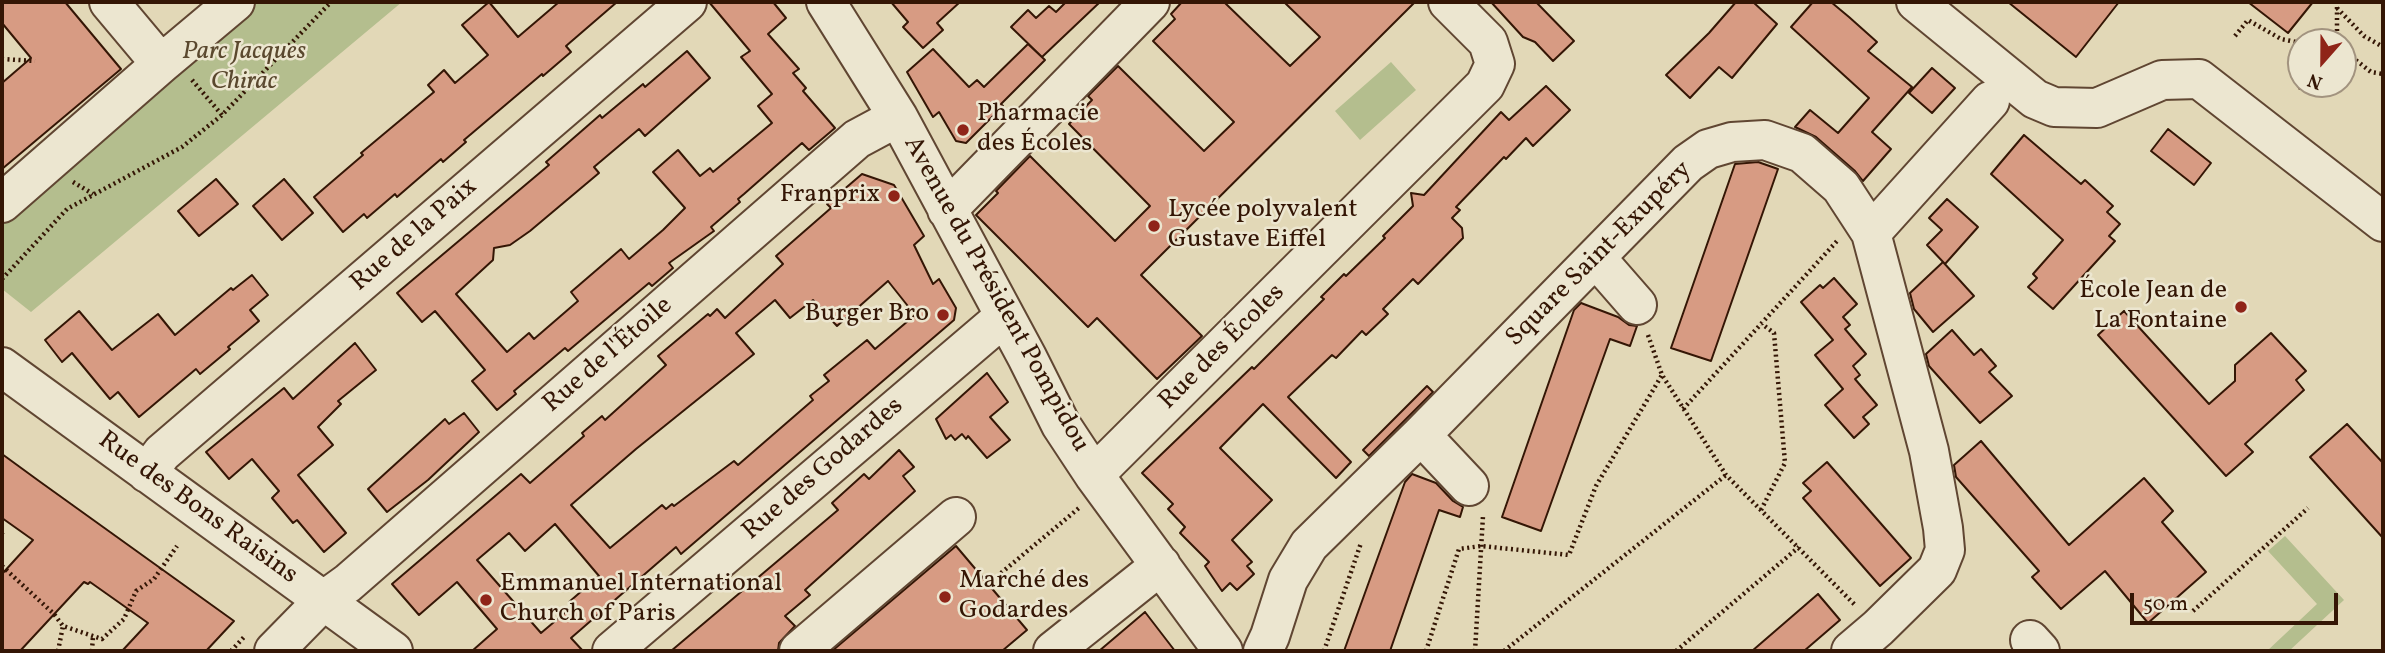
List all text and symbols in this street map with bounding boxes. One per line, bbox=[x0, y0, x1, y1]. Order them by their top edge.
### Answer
north arrow bbox=[2287, 28, 2357, 98]
park label: Parc Jacques Chirac bbox=[182, 37, 306, 98]
text: N bbox=[2304, 66, 2326, 95]
place label: Pharmacie des Écoles bbox=[977, 99, 1099, 160]
marker: Pharmacie des Écoles bbox=[955, 122, 971, 138]
street label: Avenue du Président Pompidou bbox=[895, 132, 1095, 458]
street label: Square Saint-Exupéry bbox=[1501, 156, 1699, 354]
street label: Rue de la Paix bbox=[345, 173, 485, 299]
place label: Franprix bbox=[780, 180, 880, 212]
marker: Franprix bbox=[886, 188, 902, 204]
place label: Lycée polyvalent Gustave Eiffel bbox=[1168, 195, 1358, 256]
marker: Lycée polyvalent Gustave Eiffel bbox=[1146, 218, 1162, 234]
place label: École Jean de La Fontaine bbox=[2079, 276, 2227, 338]
street label: Rue des Écoles bbox=[1154, 279, 1292, 417]
street label: Rue de l'Étoile bbox=[538, 291, 680, 421]
place label: Burger Bro bbox=[805, 299, 929, 331]
marker: École Jean de La Fontaine bbox=[2233, 299, 2249, 315]
marker: Burger Bro bbox=[935, 307, 951, 323]
street label: Rue des Godardes bbox=[737, 392, 911, 548]
street label: Rue des Bons Raisins bbox=[91, 426, 303, 592]
place label: Marché des Godardes bbox=[959, 566, 1089, 628]
place label: Emmanuel International Church of Paris bbox=[500, 569, 782, 630]
scale bar bbox=[2133, 580, 2341, 624]
marker: Marché des Godardes bbox=[937, 589, 953, 605]
text: 50 m bbox=[2143, 590, 2188, 619]
marker: Emmanuel International Church of Paris bbox=[478, 592, 494, 608]

